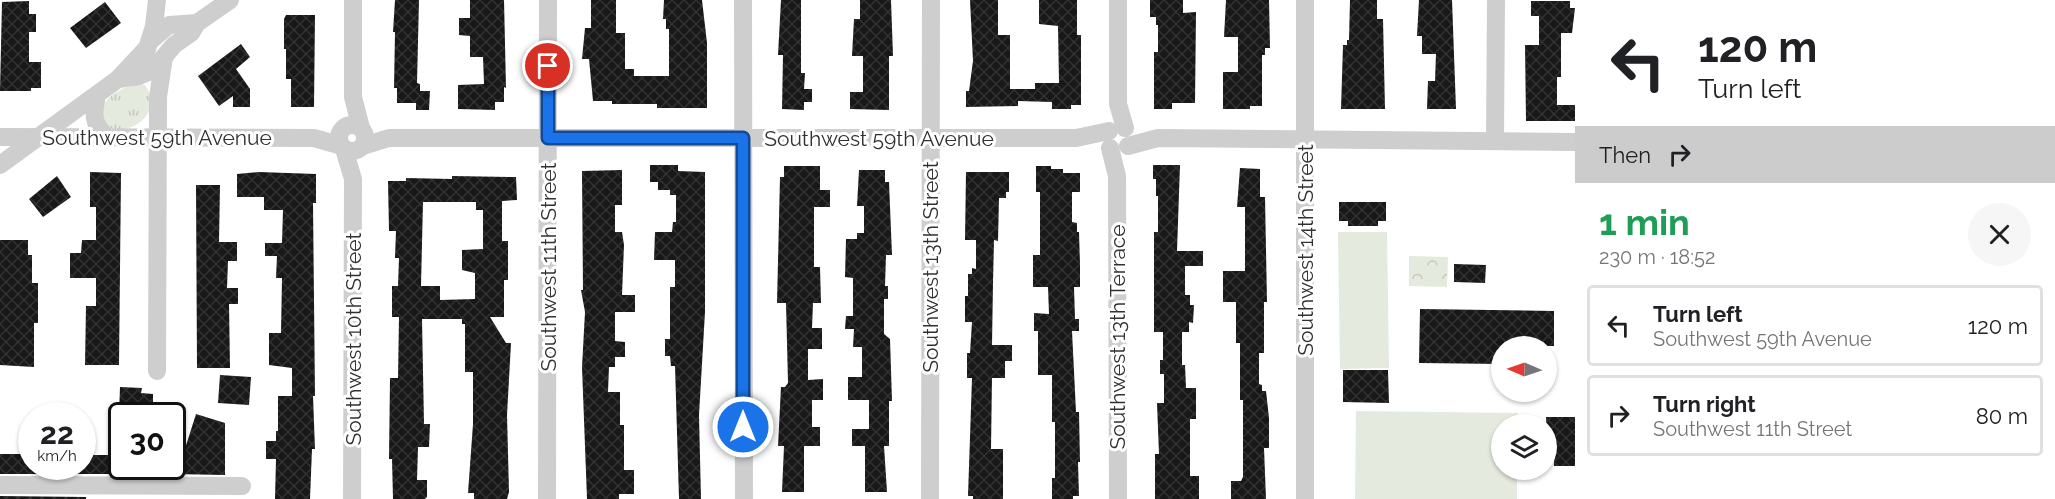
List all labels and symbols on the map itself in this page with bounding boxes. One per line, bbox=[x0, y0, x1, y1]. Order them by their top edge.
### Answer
pin bbox=[522, 40, 573, 91]
street label: Southwest 59th Avenue bbox=[42, 125, 272, 150]
street label: Southwest 59th Avenue bbox=[764, 126, 994, 151]
street label: Southwest 14th Street bbox=[1293, 144, 1318, 356]
street label: Southwest 13th Street bbox=[918, 161, 943, 373]
street label: Southwest 11th Street bbox=[536, 162, 561, 372]
street label: Southwest 13th Terrace bbox=[1105, 224, 1130, 450]
street label: Southwest 10th Street bbox=[341, 233, 366, 446]
north arrow bbox=[1491, 336, 1557, 402]
position arrow bbox=[711, 395, 775, 459]
speed limit sign: 30 bbox=[108, 402, 186, 480]

